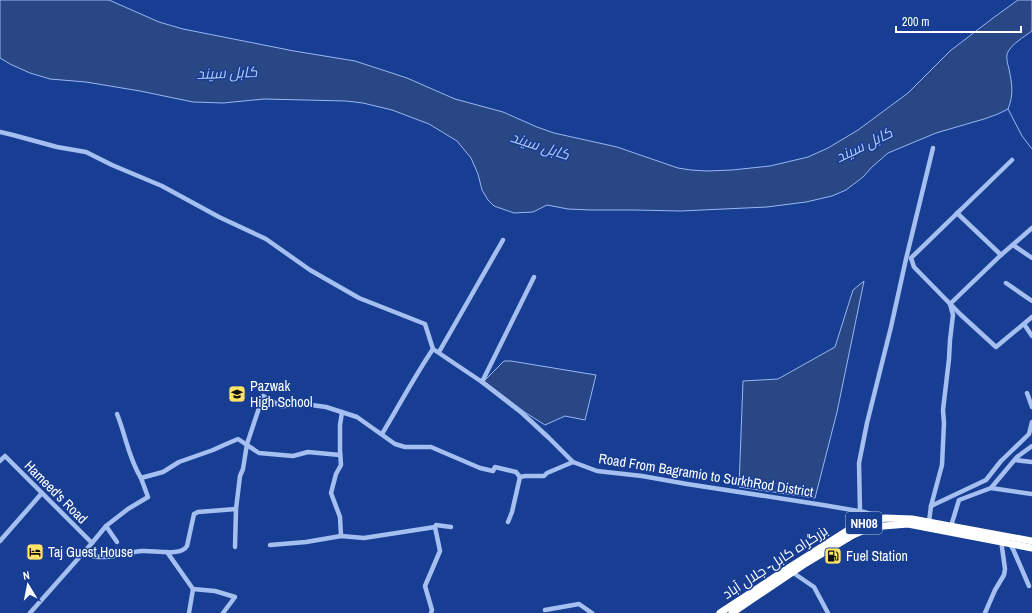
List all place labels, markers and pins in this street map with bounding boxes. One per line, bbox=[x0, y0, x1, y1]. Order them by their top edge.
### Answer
place label: Pazwak High School bbox=[250, 377, 313, 411]
school or university icon: Pazwak High School bbox=[227, 384, 247, 404]
hotel icon: Taj Guest House bbox=[25, 542, 45, 562]
place label: Taj Guest House bbox=[48, 543, 133, 561]
fuel station icon: Fuel Station bbox=[823, 546, 843, 566]
place label: Fuel Station bbox=[846, 547, 908, 565]

